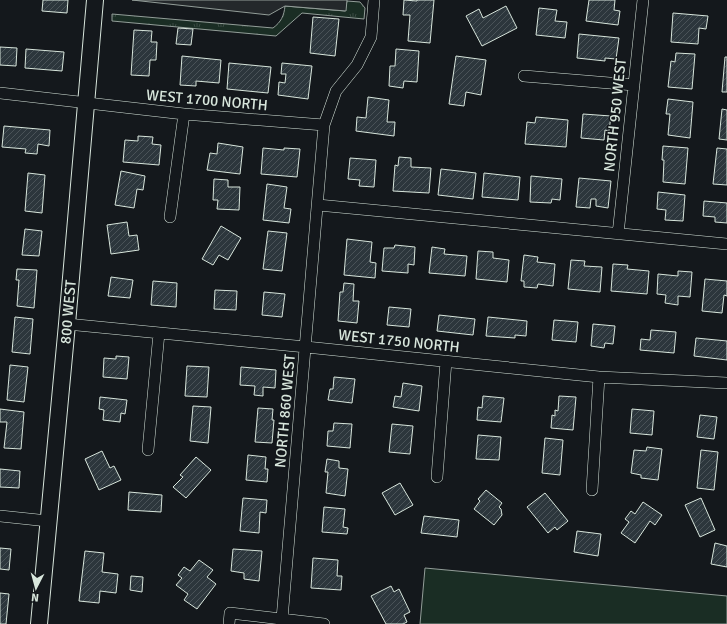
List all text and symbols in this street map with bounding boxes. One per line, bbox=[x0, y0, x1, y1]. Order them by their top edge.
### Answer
street label: NORTH 950 WEST bbox=[600, 57, 630, 173]
street label: WEST 1700 NORTH bbox=[145, 86, 269, 114]
street label: 800 WEST bbox=[56, 279, 80, 345]
street label: WEST 1750 NORTH bbox=[337, 326, 461, 356]
street label: NORTH 860 WEST bbox=[271, 353, 299, 468]
north arrow bbox=[16, 568, 56, 608]
text: N bbox=[31, 591, 39, 604]

